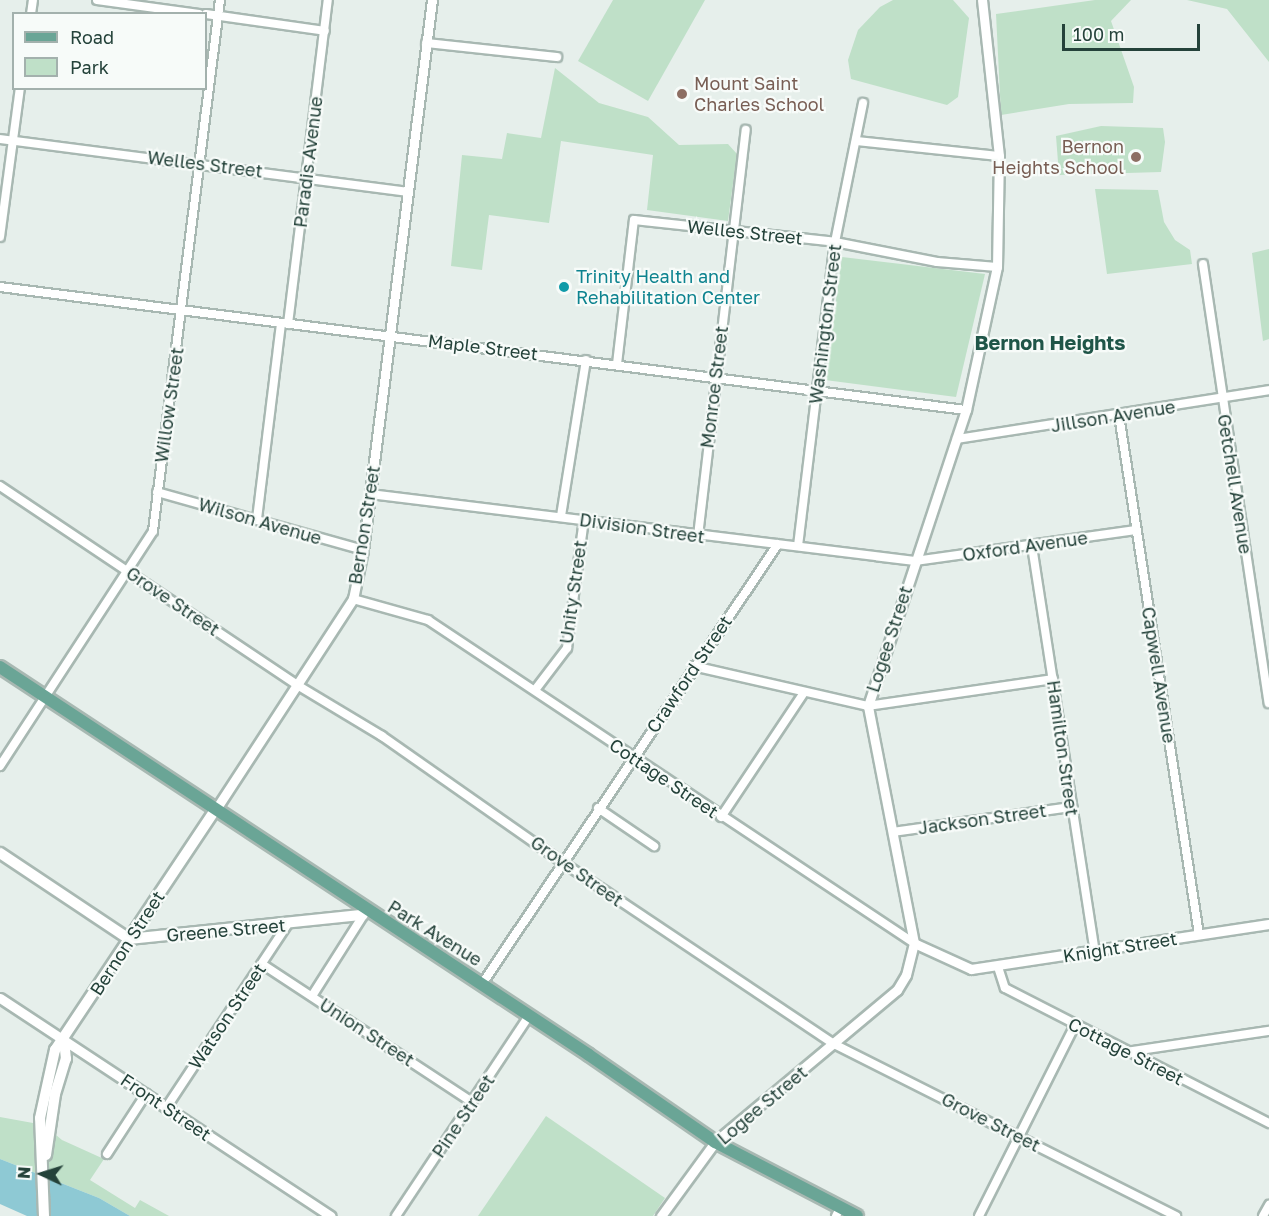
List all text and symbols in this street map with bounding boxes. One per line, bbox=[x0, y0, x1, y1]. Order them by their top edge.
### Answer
legend bbox=[12, 12, 207, 90]
scale bar bbox=[1065, 12, 1203, 50]
text: 100 m bbox=[1073, 23, 1124, 45]
text: Road bbox=[70, 26, 114, 48]
text: Park bbox=[70, 56, 109, 78]
place label: Mount Saint Charles School bbox=[694, 73, 824, 116]
marker: Mount Saint Charles School bbox=[675, 87, 689, 101]
street label: Paradis Avenue bbox=[289, 95, 327, 229]
place label: Bernon Heights School bbox=[992, 136, 1124, 178]
street label: Welles Street bbox=[146, 146, 264, 182]
marker: Bernon Heights School bbox=[1129, 150, 1143, 164]
street label: Welles Street bbox=[686, 215, 804, 249]
street label: Washington Street bbox=[804, 243, 846, 405]
place label: Trinity Health and Rehabilitation Center bbox=[576, 266, 760, 308]
marker: Trinity Health and Rehabilitation Center bbox=[557, 280, 571, 294]
street label: Monroe Street bbox=[696, 325, 732, 449]
street label: Maple Street bbox=[427, 330, 539, 364]
district label: Bernon Heights bbox=[975, 330, 1125, 354]
street label: Willow Street bbox=[150, 346, 188, 464]
street label: Jillson Avenue bbox=[1049, 395, 1177, 437]
street label: Getchell Avenue bbox=[1213, 413, 1257, 555]
street label: Bernon Street bbox=[344, 464, 384, 586]
street label: Wilson Avenue bbox=[196, 493, 324, 549]
street label: Division Street bbox=[578, 509, 706, 547]
street label: Oxford Avenue bbox=[961, 527, 1089, 565]
street label: Unity Street bbox=[555, 539, 591, 645]
street label: Grove Street bbox=[122, 562, 224, 640]
street label: Logee Street bbox=[862, 583, 916, 695]
street label: Capwell Avenue bbox=[1138, 605, 1180, 745]
street label: Crawford Street bbox=[642, 611, 736, 737]
street label: Hamilton Street bbox=[1043, 679, 1083, 817]
street label: Cottage Street bbox=[605, 734, 723, 822]
street label: Jackson Street bbox=[916, 799, 1048, 839]
street label: Grove Street bbox=[527, 831, 627, 911]
street label: Bernon Street bbox=[85, 887, 169, 999]
street label: Park Avenue bbox=[384, 895, 486, 971]
street label: Greene Street bbox=[165, 914, 287, 946]
street label: Knight Street bbox=[1061, 927, 1179, 967]
street label: Watson Street bbox=[184, 959, 270, 1073]
street label: Union Street bbox=[316, 993, 418, 1071]
street label: Cottage Street bbox=[1065, 1013, 1187, 1089]
street label: Logee Street bbox=[713, 1061, 811, 1149]
street label: Front Street bbox=[117, 1069, 215, 1145]
street label: Pine Street bbox=[427, 1070, 499, 1162]
street label: Grove Street bbox=[938, 1088, 1044, 1156]
north arrow bbox=[12, 1144, 72, 1204]
text: N bbox=[14, 1166, 34, 1180]

